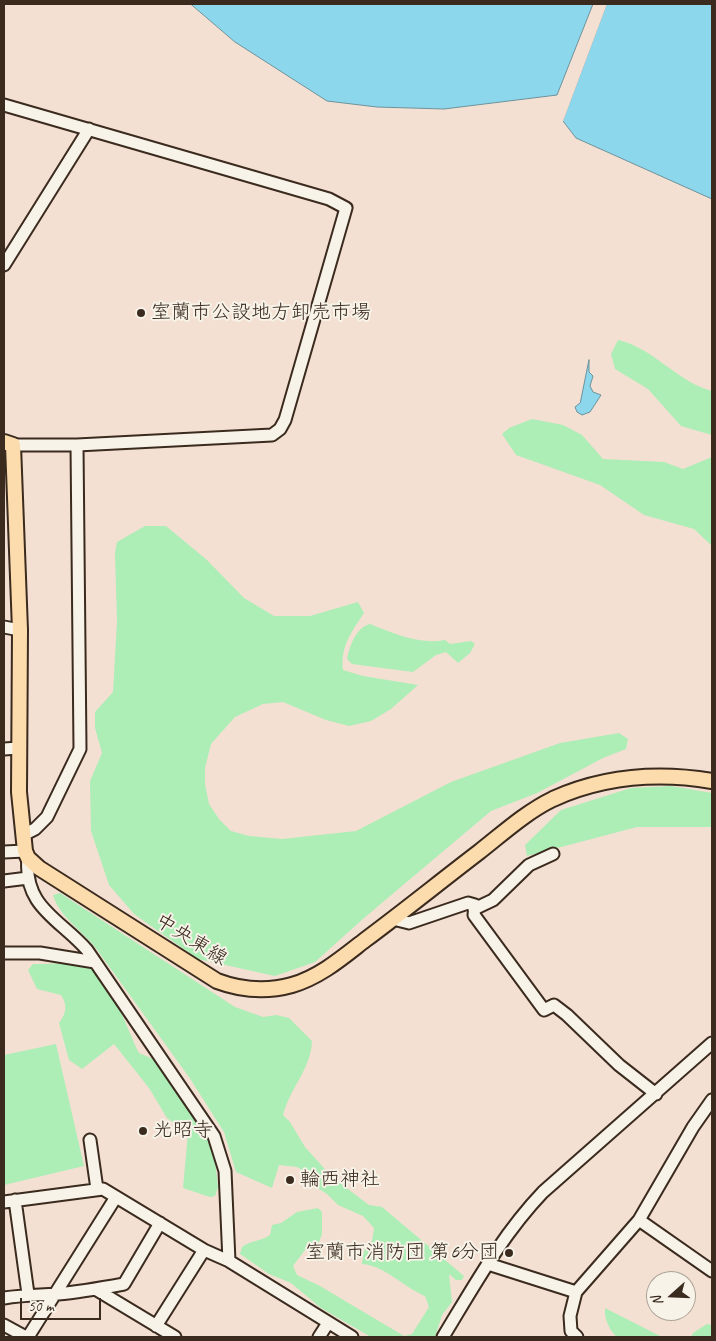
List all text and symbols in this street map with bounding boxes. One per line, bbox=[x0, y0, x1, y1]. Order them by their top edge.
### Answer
place label: 室蘭市公設地方卸売市場 bbox=[151, 301, 371, 325]
marker: 室蘭市公設地方卸売市場 bbox=[135, 307, 147, 319]
street label: 中央東線 bbox=[151, 909, 231, 971]
place label: 光昭寺 bbox=[153, 1119, 213, 1143]
marker: 光昭寺 bbox=[137, 1125, 149, 1137]
place label: 輪西神社 bbox=[300, 1168, 380, 1192]
marker: 輪西神社 bbox=[284, 1174, 296, 1186]
place label: 室蘭市消防団 第6分団 bbox=[305, 1241, 499, 1265]
marker: 室蘭市消防団 第6分団 bbox=[503, 1247, 515, 1259]
north arrow bbox=[646, 1271, 696, 1321]
scale bar bbox=[22, 1288, 104, 1320]
text: N bbox=[648, 1294, 667, 1308]
text: 50 m bbox=[28, 1297, 54, 1316]

